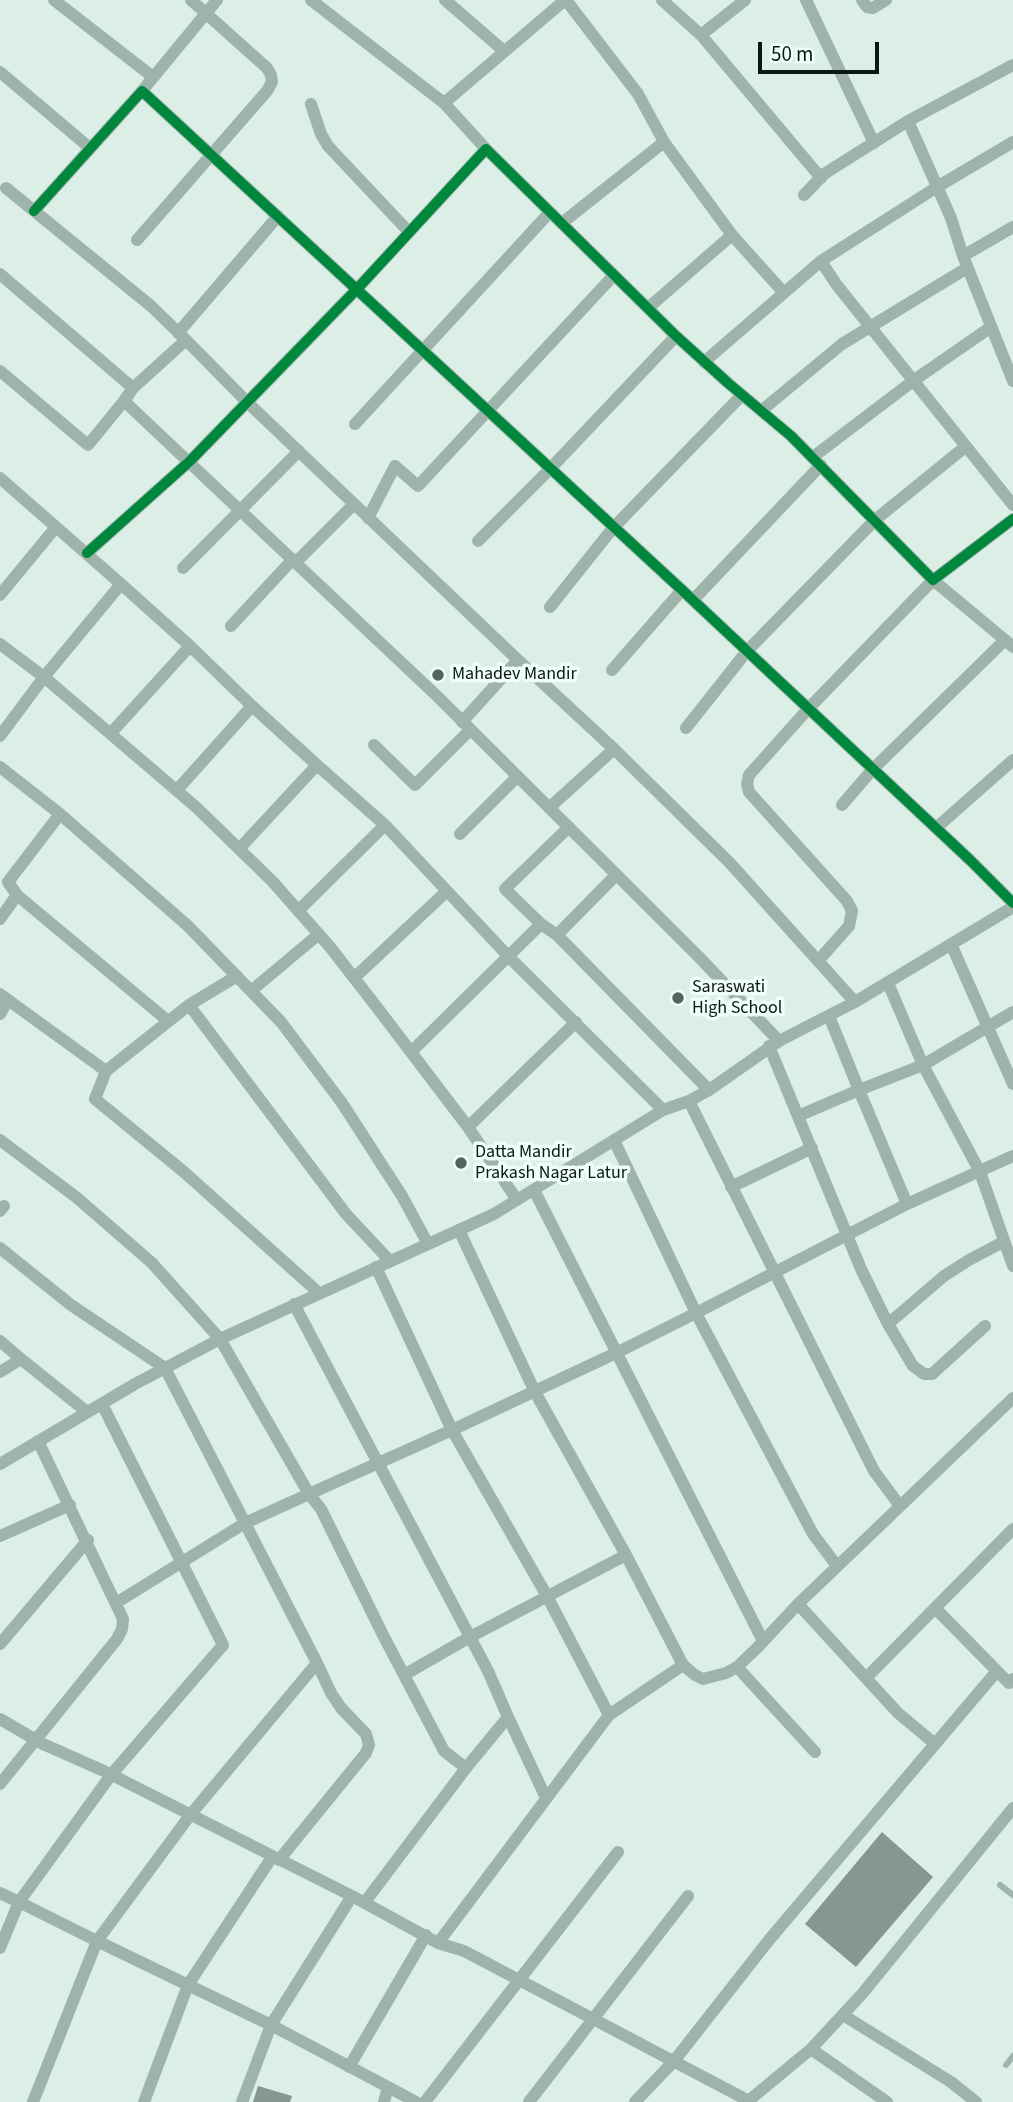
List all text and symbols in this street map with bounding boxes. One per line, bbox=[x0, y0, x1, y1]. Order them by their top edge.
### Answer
scale bar bbox=[761, 28, 882, 72]
text: 50 m bbox=[771, 39, 813, 69]
place label: Mahadev Mandir bbox=[452, 664, 577, 686]
marker: Mahadev Mandir bbox=[430, 667, 446, 683]
place label: Saraswati High School bbox=[692, 977, 782, 1020]
marker: Saraswati High School bbox=[670, 990, 686, 1006]
place label: Datta Mandir Prakash Nagar Latur bbox=[475, 1142, 627, 1184]
marker: Datta Mandir Prakash Nagar Latur bbox=[453, 1155, 469, 1171]

